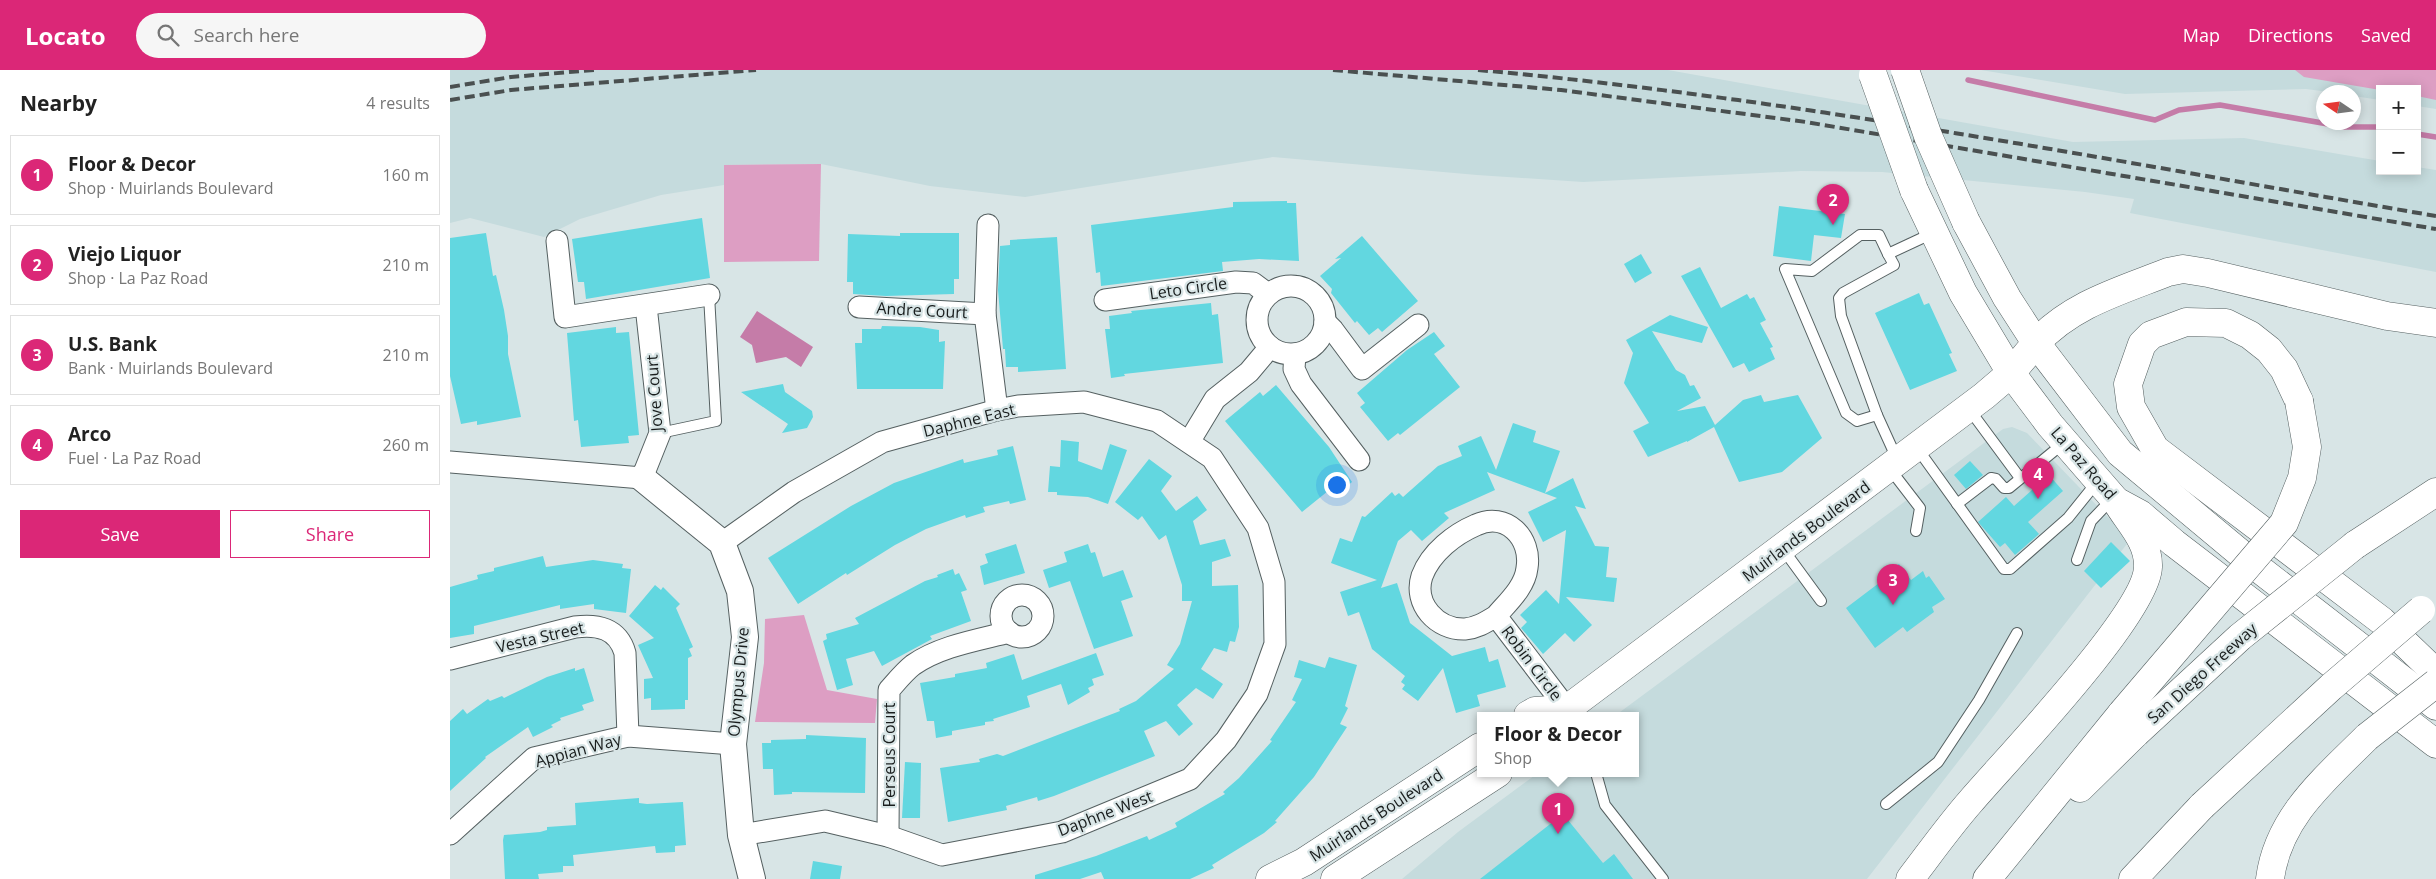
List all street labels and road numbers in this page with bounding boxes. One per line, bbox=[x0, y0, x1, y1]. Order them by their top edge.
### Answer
street label: Leto Circle bbox=[1148, 272, 1228, 304]
street label: Andre Court bbox=[876, 297, 968, 323]
street label: Jove Court bbox=[640, 354, 668, 434]
street label: Daphne East bbox=[921, 398, 1018, 442]
street label: La Paz Road bbox=[2046, 422, 2122, 504]
street label: Muirlands Boulevard bbox=[1737, 476, 1875, 586]
street label: Vesta Street bbox=[494, 616, 586, 658]
street label: San Diego Freeway bbox=[2142, 617, 2262, 728]
street label: Robin Circle bbox=[1497, 621, 1567, 705]
street label: Olympus Drive bbox=[722, 626, 754, 738]
street label: Perseus Court bbox=[878, 702, 900, 808]
street label: Appian Way bbox=[533, 728, 624, 772]
street label: Muirlands Boulevard bbox=[1305, 764, 1447, 866]
street label: Daphne West bbox=[1054, 785, 1156, 841]

